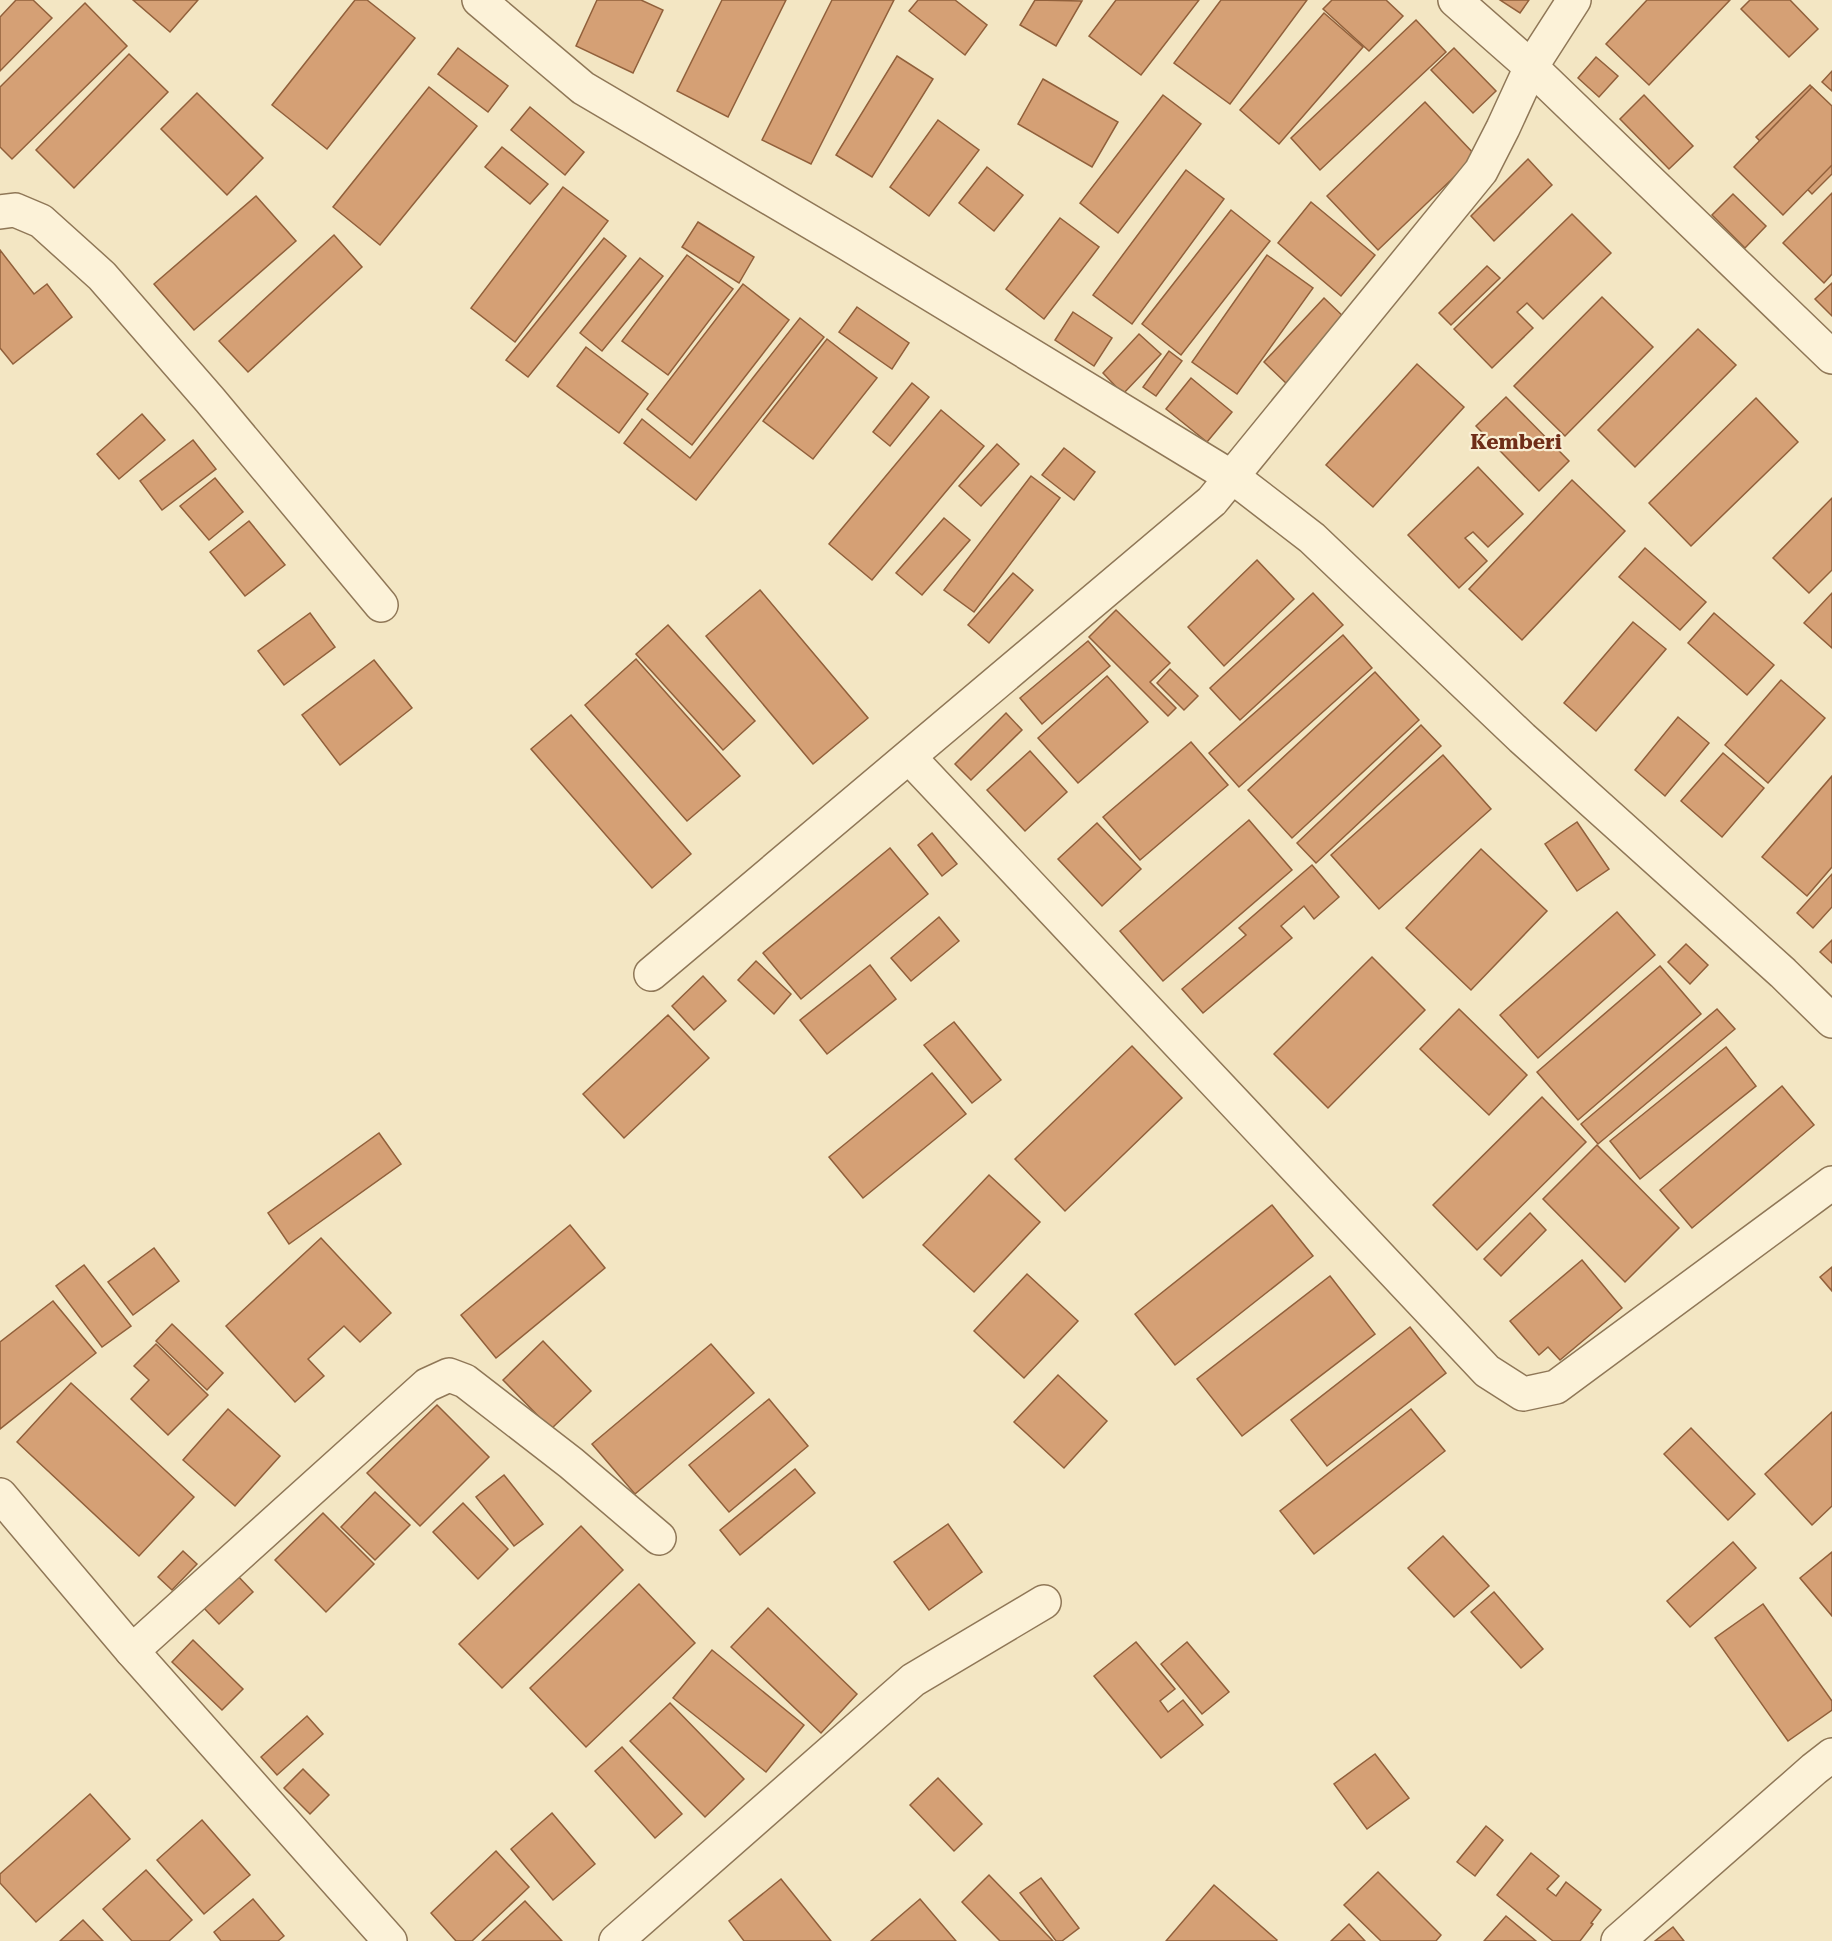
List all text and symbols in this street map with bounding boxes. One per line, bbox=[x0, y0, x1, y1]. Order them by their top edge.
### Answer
district label: Kemberi bbox=[1470, 430, 1562, 454]

